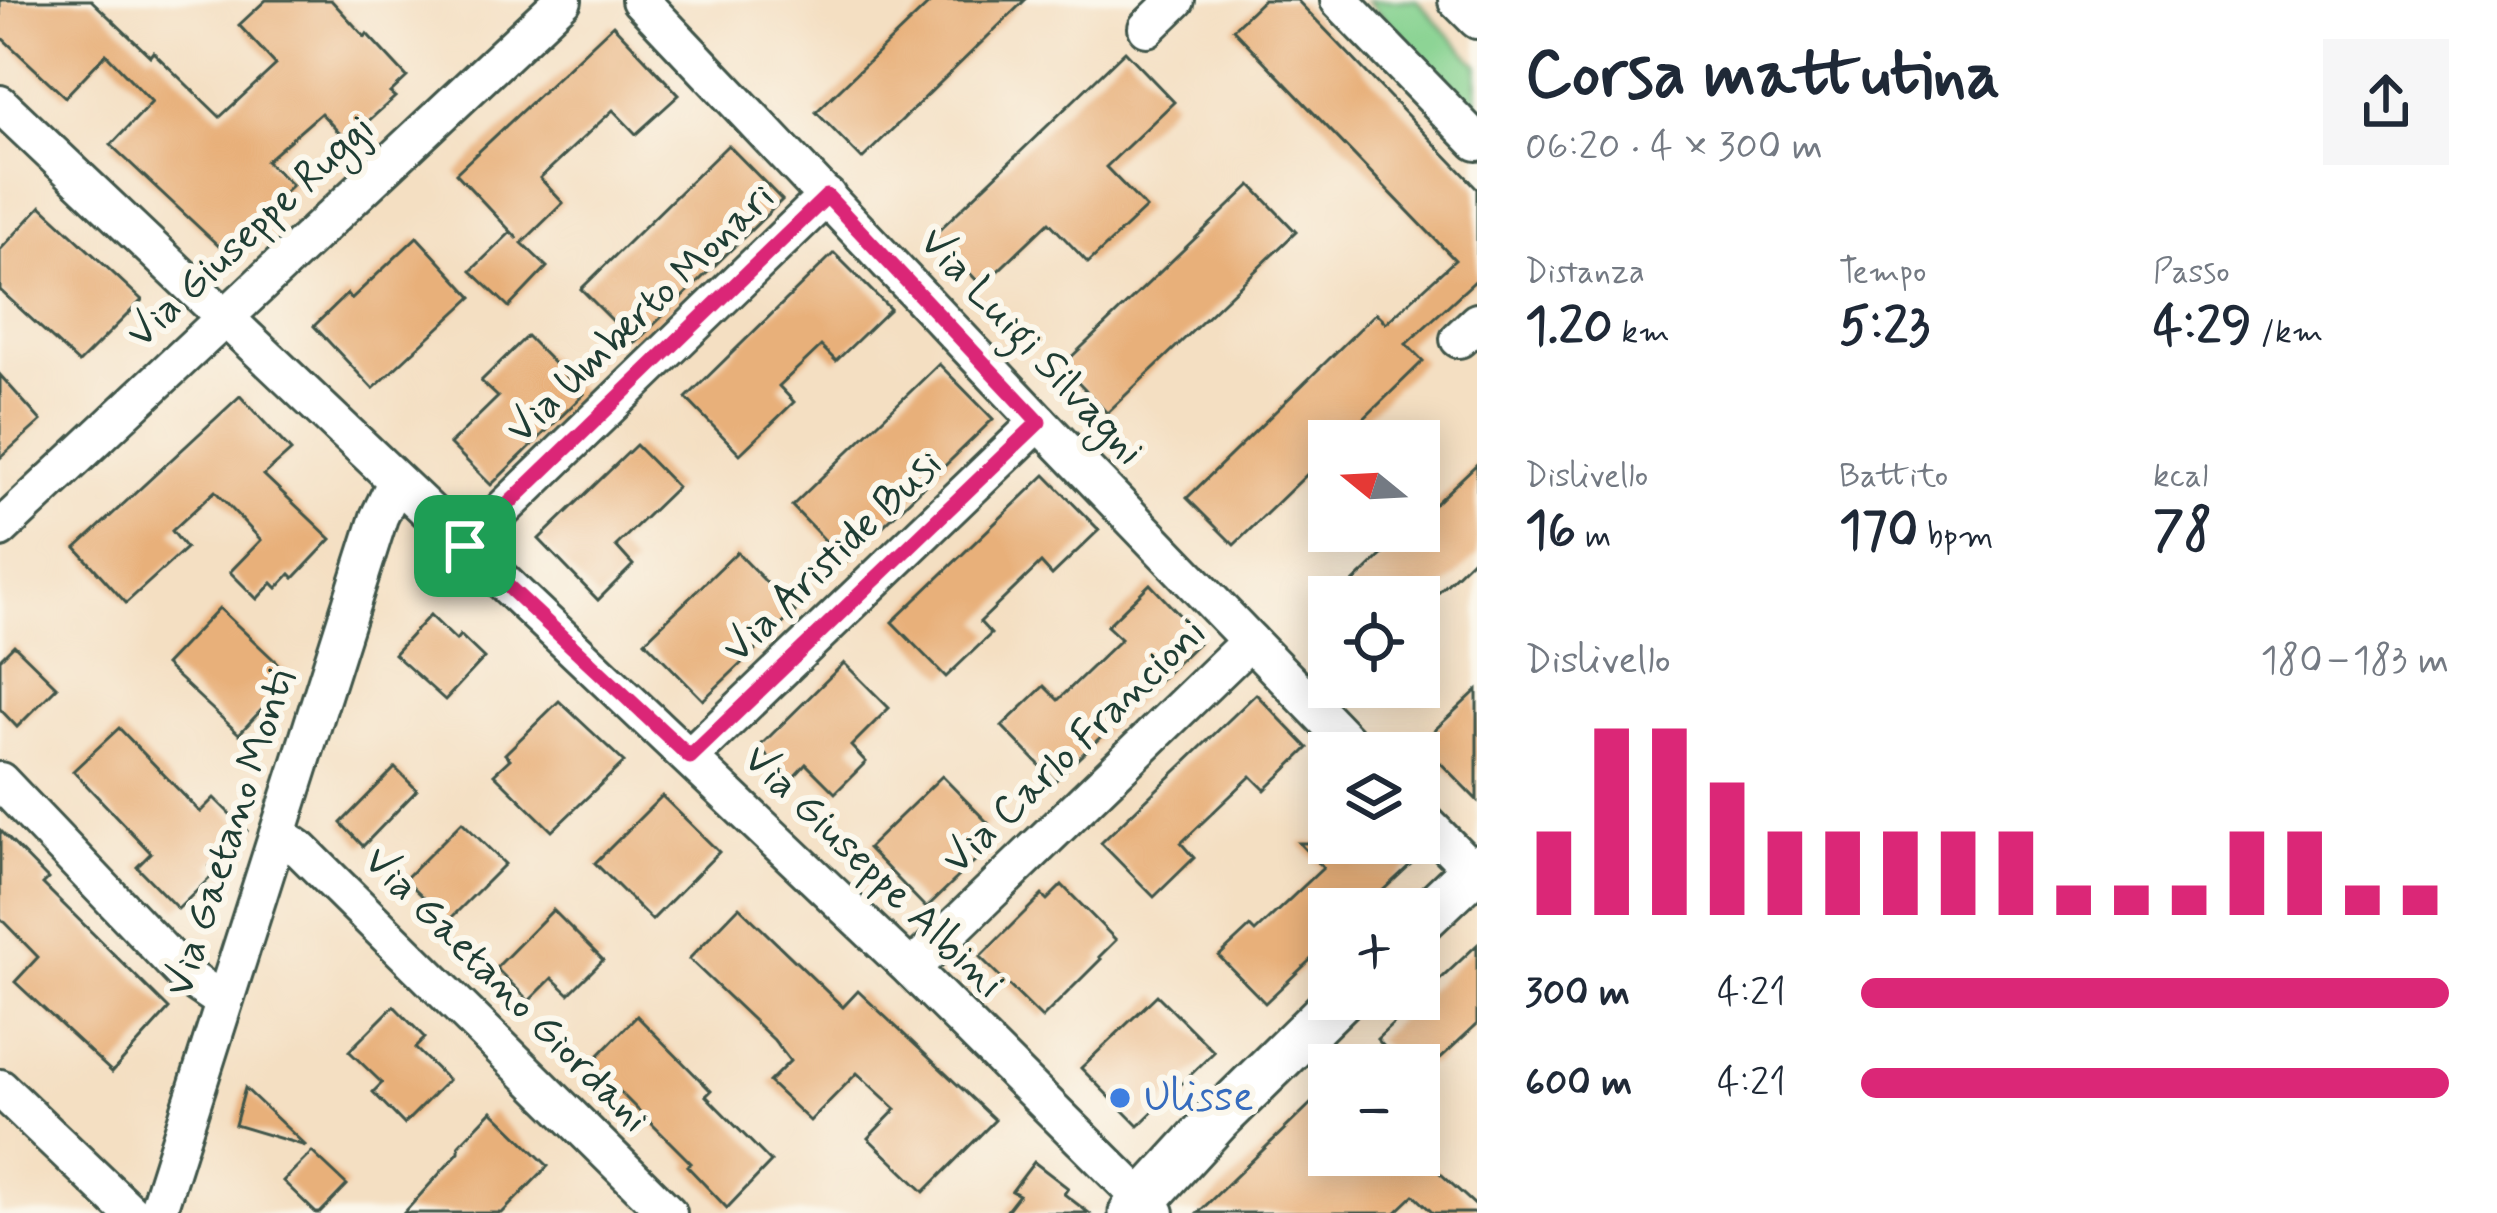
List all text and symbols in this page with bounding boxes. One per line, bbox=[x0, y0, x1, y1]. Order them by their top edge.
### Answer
text: Corsa mattutina bbox=[1525, 34, 2000, 120]
button: share bbox=[2323, 39, 2449, 165]
street label: Via Giuseppe Ruggi bbox=[115, 103, 389, 364]
text: 06:20 · 4 × 300 m bbox=[1525, 122, 1823, 173]
street label: Via Umberto Monari bbox=[494, 171, 788, 457]
street label: Via Luigi Silvagni bbox=[903, 216, 1156, 481]
text: Distanza bbox=[1525, 251, 1645, 295]
text: Tempo bbox=[1839, 251, 1926, 295]
text: Passo bbox=[2153, 251, 2230, 295]
text: 1.20 bbox=[1525, 295, 1613, 361]
text: 5:23 bbox=[1839, 295, 1930, 361]
text: 4:29 bbox=[2153, 295, 2252, 361]
text: km bbox=[1613, 311, 1670, 355]
text: /km bbox=[2252, 311, 2323, 355]
north arrow bbox=[1308, 420, 1440, 552]
map controls bbox=[1308, 420, 1440, 1176]
street label: Via Aristide Busi bbox=[711, 438, 955, 676]
text: Dislivello bbox=[1525, 455, 1648, 499]
text: Battito bbox=[1839, 455, 1948, 499]
text: kcal bbox=[2153, 455, 2208, 499]
pin bbox=[414, 495, 516, 597]
text: 16 bbox=[1525, 499, 1576, 565]
text: 170 bbox=[1839, 499, 1918, 565]
text: 78 bbox=[2153, 499, 2212, 565]
icon: arrive bbox=[432, 513, 498, 579]
text: m bbox=[1576, 515, 1611, 559]
text: bpm bbox=[1918, 515, 1993, 559]
button: locate bbox=[1308, 576, 1440, 708]
street label: Via Carlo Francioni bbox=[931, 607, 1219, 887]
text: Dislivello bbox=[1525, 636, 1671, 687]
text: 180–183 m bbox=[2260, 636, 2449, 687]
street label: Via Gaetano Monti bbox=[152, 662, 310, 1004]
button: layers bbox=[1308, 732, 1440, 864]
street label: Via Giuseppe Albini bbox=[731, 733, 1015, 1011]
street label: Via Gaetano Giordani bbox=[351, 835, 661, 1145]
button: + bbox=[1308, 888, 1440, 1020]
text: 300 m bbox=[1525, 968, 1630, 1019]
text: 4:21 bbox=[1717, 968, 1786, 1019]
button: − bbox=[1308, 1044, 1440, 1176]
text: 600 m bbox=[1525, 1058, 1632, 1109]
text: 4:21 bbox=[1717, 1058, 1786, 1109]
place label: Ulisse bbox=[1144, 1071, 1254, 1126]
marker: Ulisse bbox=[1107, 1085, 1133, 1111]

